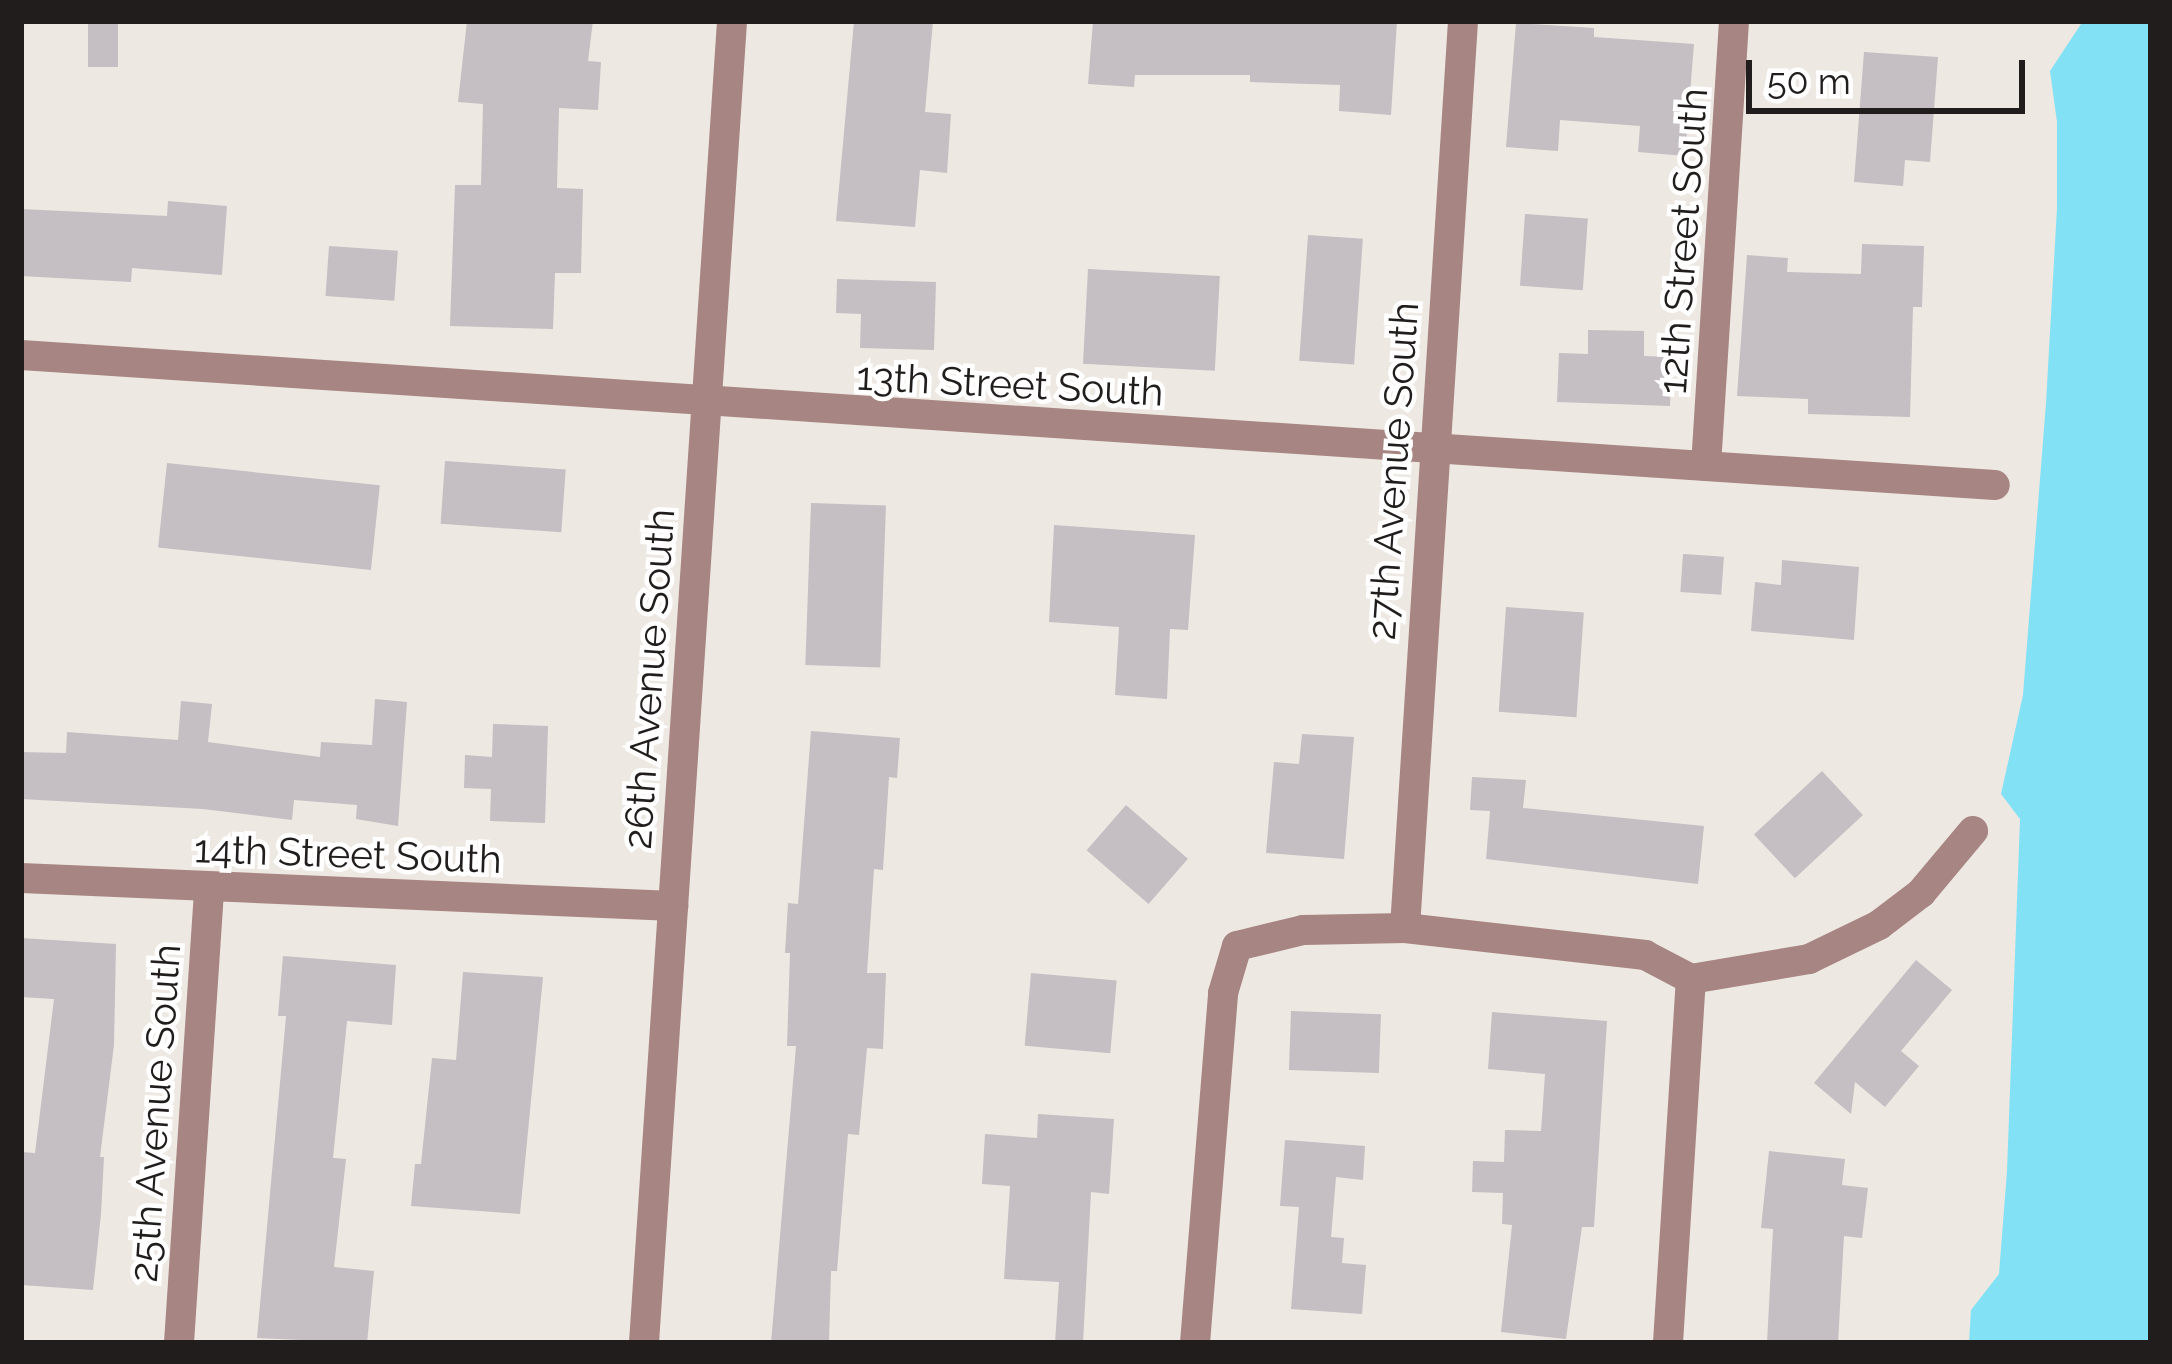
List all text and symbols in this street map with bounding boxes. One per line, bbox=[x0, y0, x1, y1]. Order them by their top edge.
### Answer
scale bar bbox=[1752, 36, 2031, 110]
text: 50 m bbox=[1767, 60, 1851, 102]
street label: 12th Street South bbox=[1649, 86, 1717, 396]
street label: 27th Avenue South bbox=[1358, 300, 1428, 642]
street label: 13th Street South bbox=[855, 353, 1165, 415]
street label: 26th Avenue South bbox=[614, 507, 684, 851]
street label: 14th Street South bbox=[193, 825, 503, 883]
street label: 25th Avenue South bbox=[120, 942, 190, 1284]

